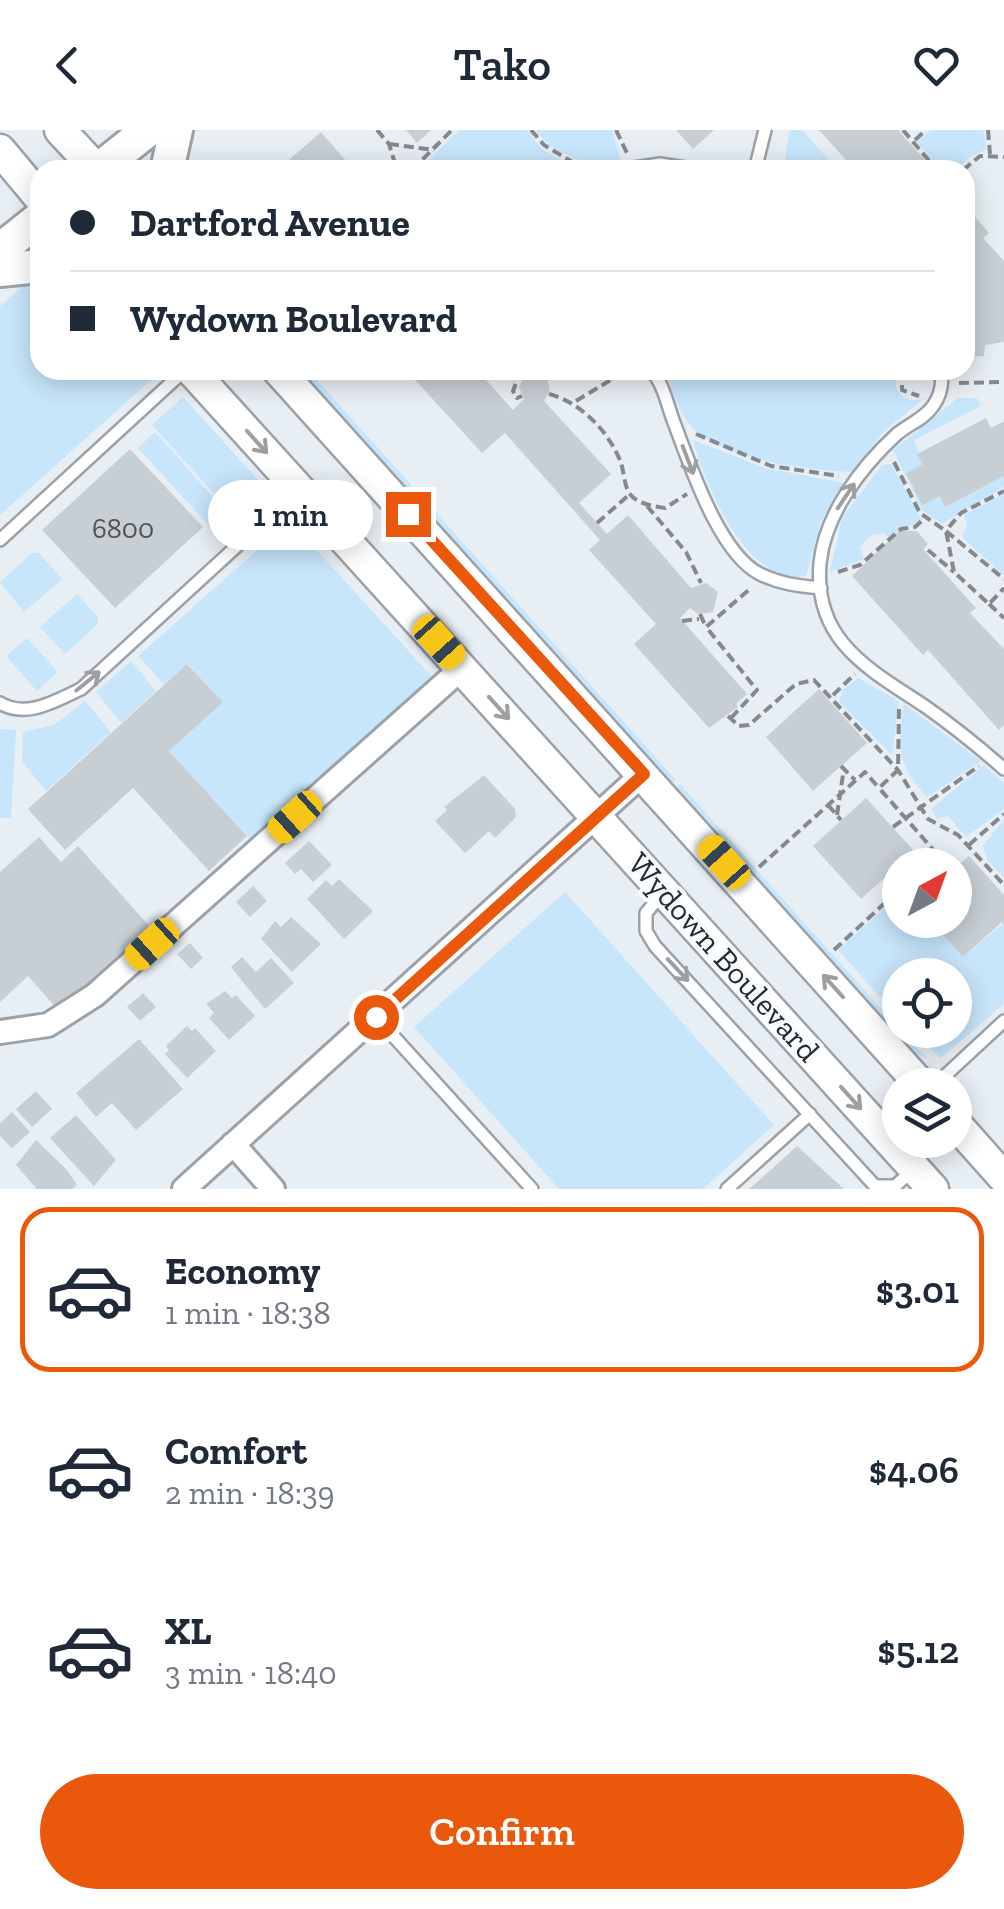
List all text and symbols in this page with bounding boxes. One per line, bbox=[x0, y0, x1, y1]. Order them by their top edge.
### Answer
icon: back bbox=[40, 38, 95, 93]
text: Tako bbox=[453, 38, 551, 92]
icon: heart bbox=[909, 38, 964, 93]
text: Dartford Avenue bbox=[130, 200, 410, 246]
text: Wydown Boulevard bbox=[130, 296, 457, 342]
one-way arrow bbox=[245, 429, 268, 454]
one-way arrow bbox=[680, 443, 698, 474]
callout: 1 min bbox=[208, 479, 373, 549]
one-way arrow bbox=[836, 483, 857, 511]
route end bbox=[386, 492, 431, 537]
text: 1 min bbox=[253, 496, 328, 534]
house number: 6800 bbox=[92, 512, 154, 545]
car bbox=[408, 610, 470, 674]
one-way arrow bbox=[74, 670, 100, 692]
one-way arrow bbox=[487, 695, 510, 720]
car bbox=[263, 786, 327, 848]
car bbox=[693, 830, 755, 894]
street label: Wydown Boulevard bbox=[620, 845, 828, 1070]
north arrow bbox=[882, 848, 972, 938]
map controls bbox=[882, 848, 972, 1158]
car bbox=[120, 913, 184, 975]
one-way arrow bbox=[666, 957, 689, 982]
button: locate bbox=[882, 958, 972, 1048]
one-way arrow bbox=[822, 974, 845, 999]
route start bbox=[354, 995, 399, 1040]
button: layers bbox=[882, 1068, 972, 1158]
one-way arrow bbox=[839, 1085, 862, 1110]
icon: car bbox=[45, 1245, 135, 1335]
text: Economy bbox=[165, 1248, 320, 1294]
text: $3.01 bbox=[876, 1267, 959, 1313]
text: 1 min · 18:38 bbox=[165, 1294, 331, 1332]
icon: car bbox=[45, 1425, 135, 1515]
text: Comfort bbox=[165, 1428, 307, 1474]
text: $4.06 bbox=[869, 1447, 959, 1493]
text: 2 min · 18:39 bbox=[165, 1474, 335, 1512]
icon: car bbox=[45, 1605, 135, 1695]
text: XL bbox=[165, 1608, 212, 1654]
text: $5.12 bbox=[877, 1627, 959, 1673]
text: 3 min · 18:40 bbox=[165, 1654, 337, 1692]
button: Confirm bbox=[40, 1774, 964, 1889]

